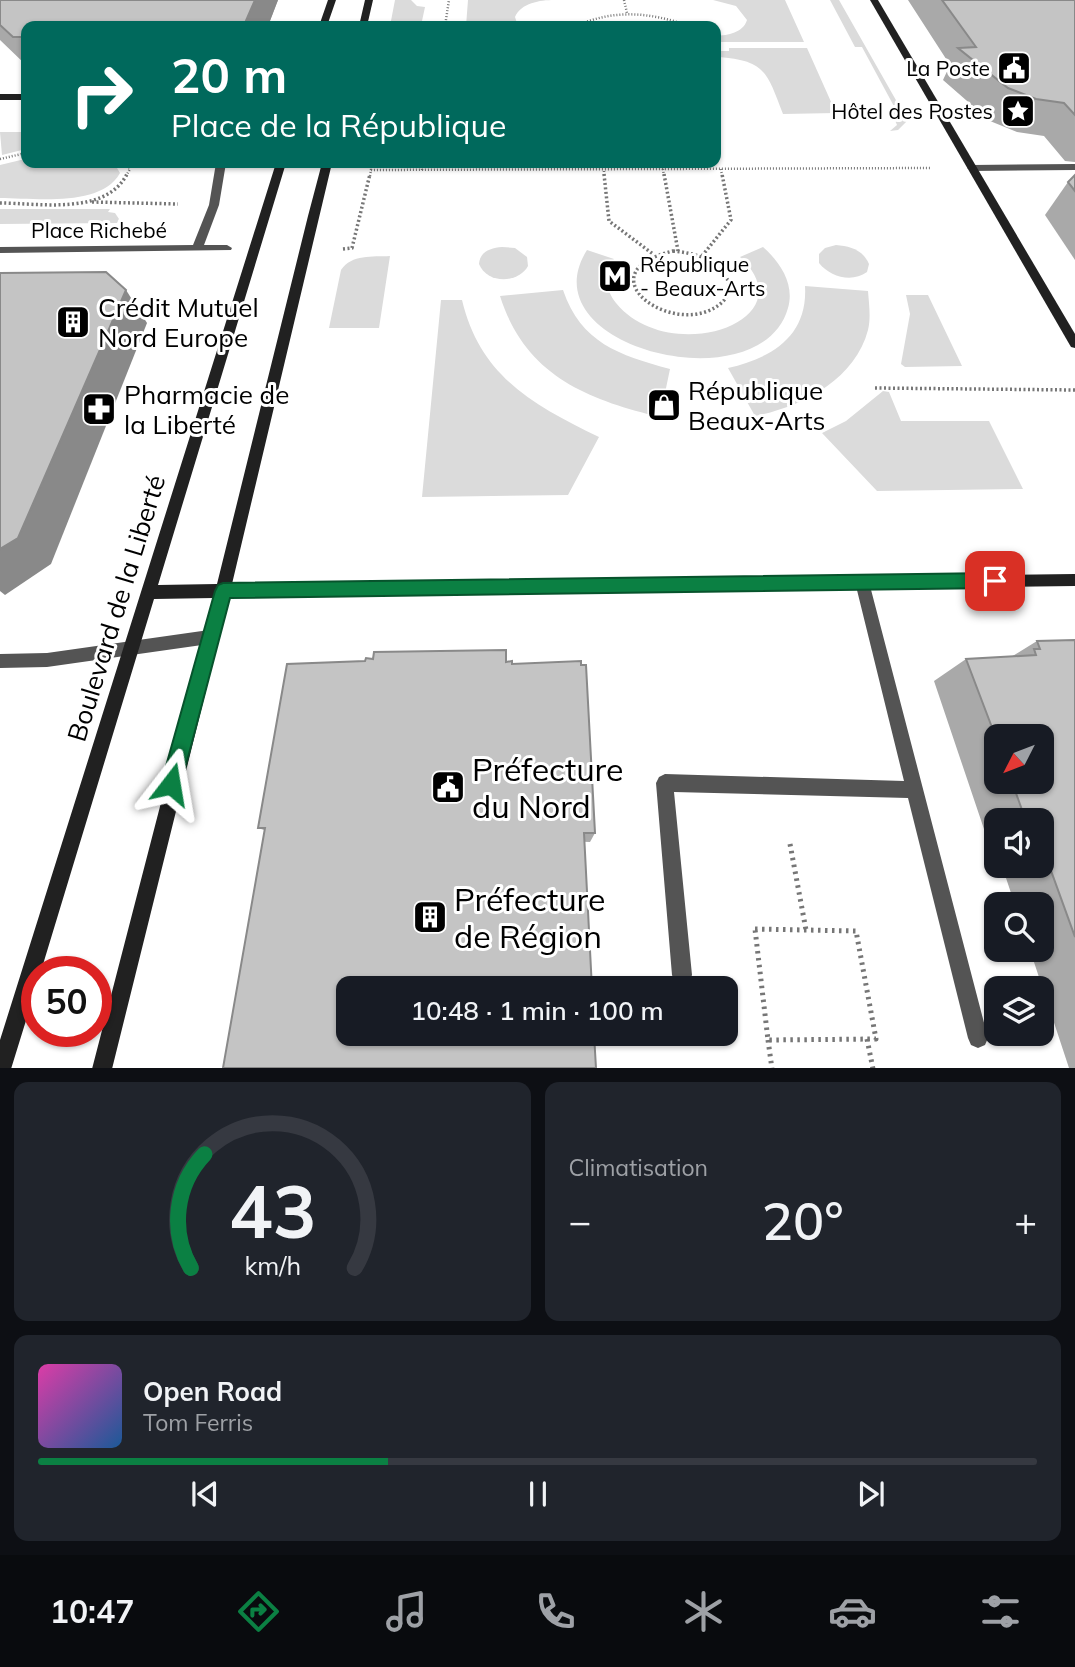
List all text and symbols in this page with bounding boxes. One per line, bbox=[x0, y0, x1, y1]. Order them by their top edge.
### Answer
text: 20 m bbox=[171, 44, 287, 105]
icon: right bbox=[56, 49, 147, 140]
public building icon: La Poste bbox=[995, 49, 1033, 87]
place label: La Poste bbox=[906, 55, 990, 81]
place icon: Hôtel des Postes bbox=[999, 92, 1037, 130]
place label: Hôtel des Postes bbox=[831, 98, 993, 124]
text: Place de la République bbox=[171, 105, 506, 145]
street label: Place Richebé bbox=[31, 217, 167, 243]
place label: République - Beaux-Arts bbox=[640, 251, 765, 301]
metro station icon: République - Beaux-Arts bbox=[596, 257, 634, 295]
place label: Crédit Mutuel Nord Europe bbox=[98, 291, 259, 354]
building icon: Crédit Mutuel Nord Europe bbox=[54, 303, 92, 341]
place label: République Beaux-Arts bbox=[688, 374, 825, 437]
place label: Pharmacie de la Liberté bbox=[124, 378, 289, 441]
shop icon: République Beaux-Arts bbox=[645, 386, 683, 424]
pharmacy icon: Pharmacie de la Liberté bbox=[80, 390, 118, 428]
street label: Boulevard de la Liberté bbox=[60, 471, 172, 745]
pin bbox=[965, 551, 1025, 611]
icon: arrive bbox=[976, 562, 1014, 600]
north arrow bbox=[984, 724, 1054, 794]
map controls bbox=[984, 724, 1054, 1046]
position arrow bbox=[134, 747, 208, 821]
place label: Préfecture du Nord bbox=[472, 749, 623, 826]
public building icon: Préfecture du Nord bbox=[429, 768, 467, 806]
button: sound bbox=[984, 808, 1054, 878]
place label: Préfecture de Région bbox=[454, 879, 605, 956]
button: search bbox=[984, 892, 1054, 962]
building icon: Préfecture de Région bbox=[411, 898, 449, 936]
speed limit sign: 50 bbox=[21, 956, 112, 1047]
button: layers bbox=[984, 976, 1054, 1046]
text: 10:48 · 1 min · 100 m bbox=[410, 994, 664, 1027]
text: Climatisation bbox=[569, 1153, 708, 1182]
text: 43 bbox=[229, 1165, 316, 1256]
text: 20° bbox=[762, 1188, 844, 1253]
text: − bbox=[569, 1197, 591, 1245]
text: + bbox=[1014, 1197, 1037, 1245]
text: km/h bbox=[244, 1249, 301, 1280]
text: Open Road bbox=[143, 1375, 282, 1408]
text: Tom Ferris bbox=[143, 1408, 253, 1437]
icon: previous bbox=[186, 1475, 224, 1513]
icon: pause bbox=[519, 1475, 557, 1513]
icon: next bbox=[852, 1475, 890, 1513]
icon: directions bbox=[234, 1587, 283, 1636]
icon: music bbox=[382, 1587, 431, 1636]
icon: phone bbox=[531, 1587, 580, 1636]
icon: climate bbox=[679, 1587, 728, 1636]
icon: car bbox=[828, 1587, 877, 1636]
icon: filters bbox=[976, 1587, 1025, 1636]
text: 10:47 bbox=[50, 1591, 134, 1631]

